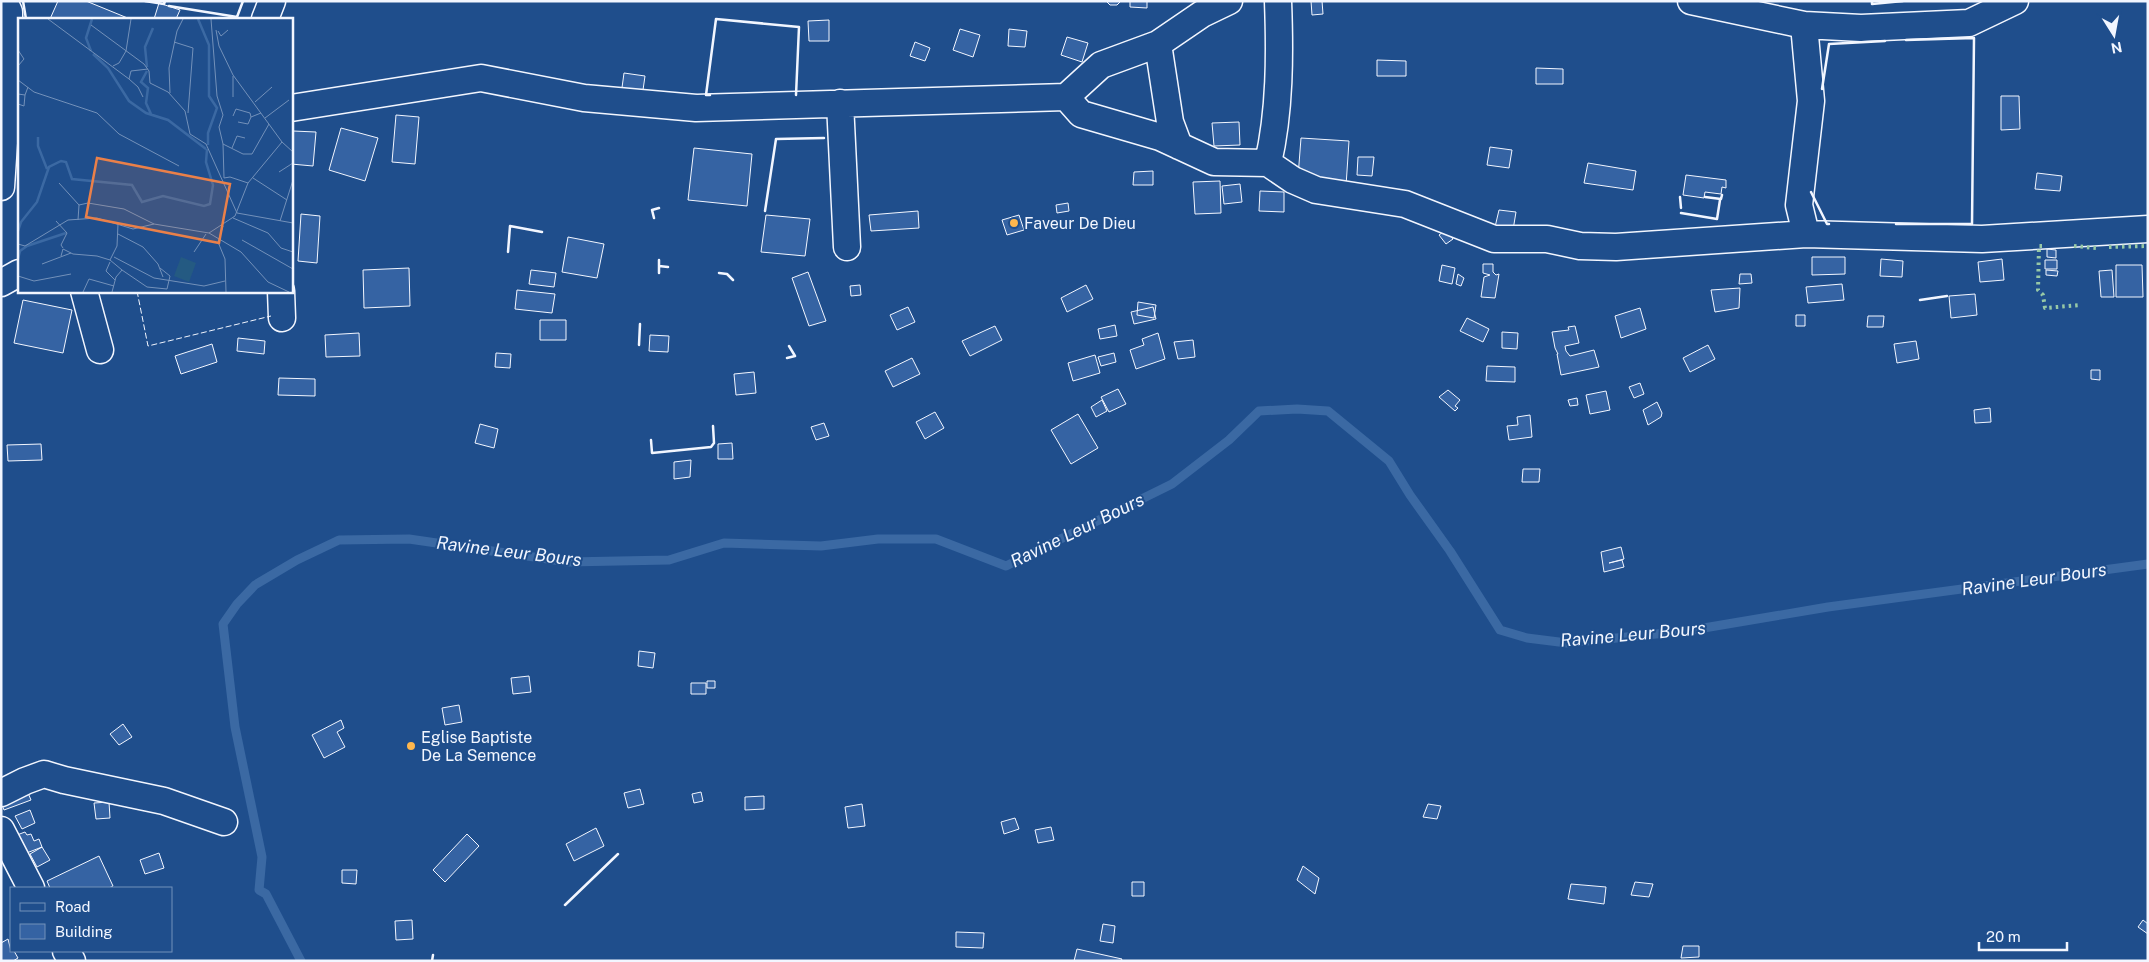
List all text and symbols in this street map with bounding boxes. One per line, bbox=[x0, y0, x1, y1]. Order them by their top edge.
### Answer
north arrow bbox=[2089, 10, 2139, 60]
inset map bbox=[18, 18, 292, 292]
text: N bbox=[2110, 39, 2123, 57]
place label: Faveur De Dieu bbox=[1024, 214, 1136, 233]
marker: Faveur De Dieu bbox=[1008, 217, 1020, 229]
water label: Ravine Leur Bours bbox=[1007, 488, 1147, 571]
water label: Ravine Leur Bours bbox=[435, 532, 583, 570]
water label: Ravine Leur Bours bbox=[1960, 558, 2108, 600]
water label: Ravine Leur Bours bbox=[1559, 617, 1707, 651]
place label: Eglise Baptiste De La Semence bbox=[421, 728, 536, 765]
marker: Eglise Baptiste De La Semence bbox=[405, 740, 417, 752]
legend bbox=[10, 887, 172, 952]
text: Road bbox=[55, 898, 91, 915]
scale bar bbox=[1979, 920, 2066, 952]
text: Building bbox=[55, 923, 113, 940]
text: 20 m bbox=[1986, 928, 2021, 945]

